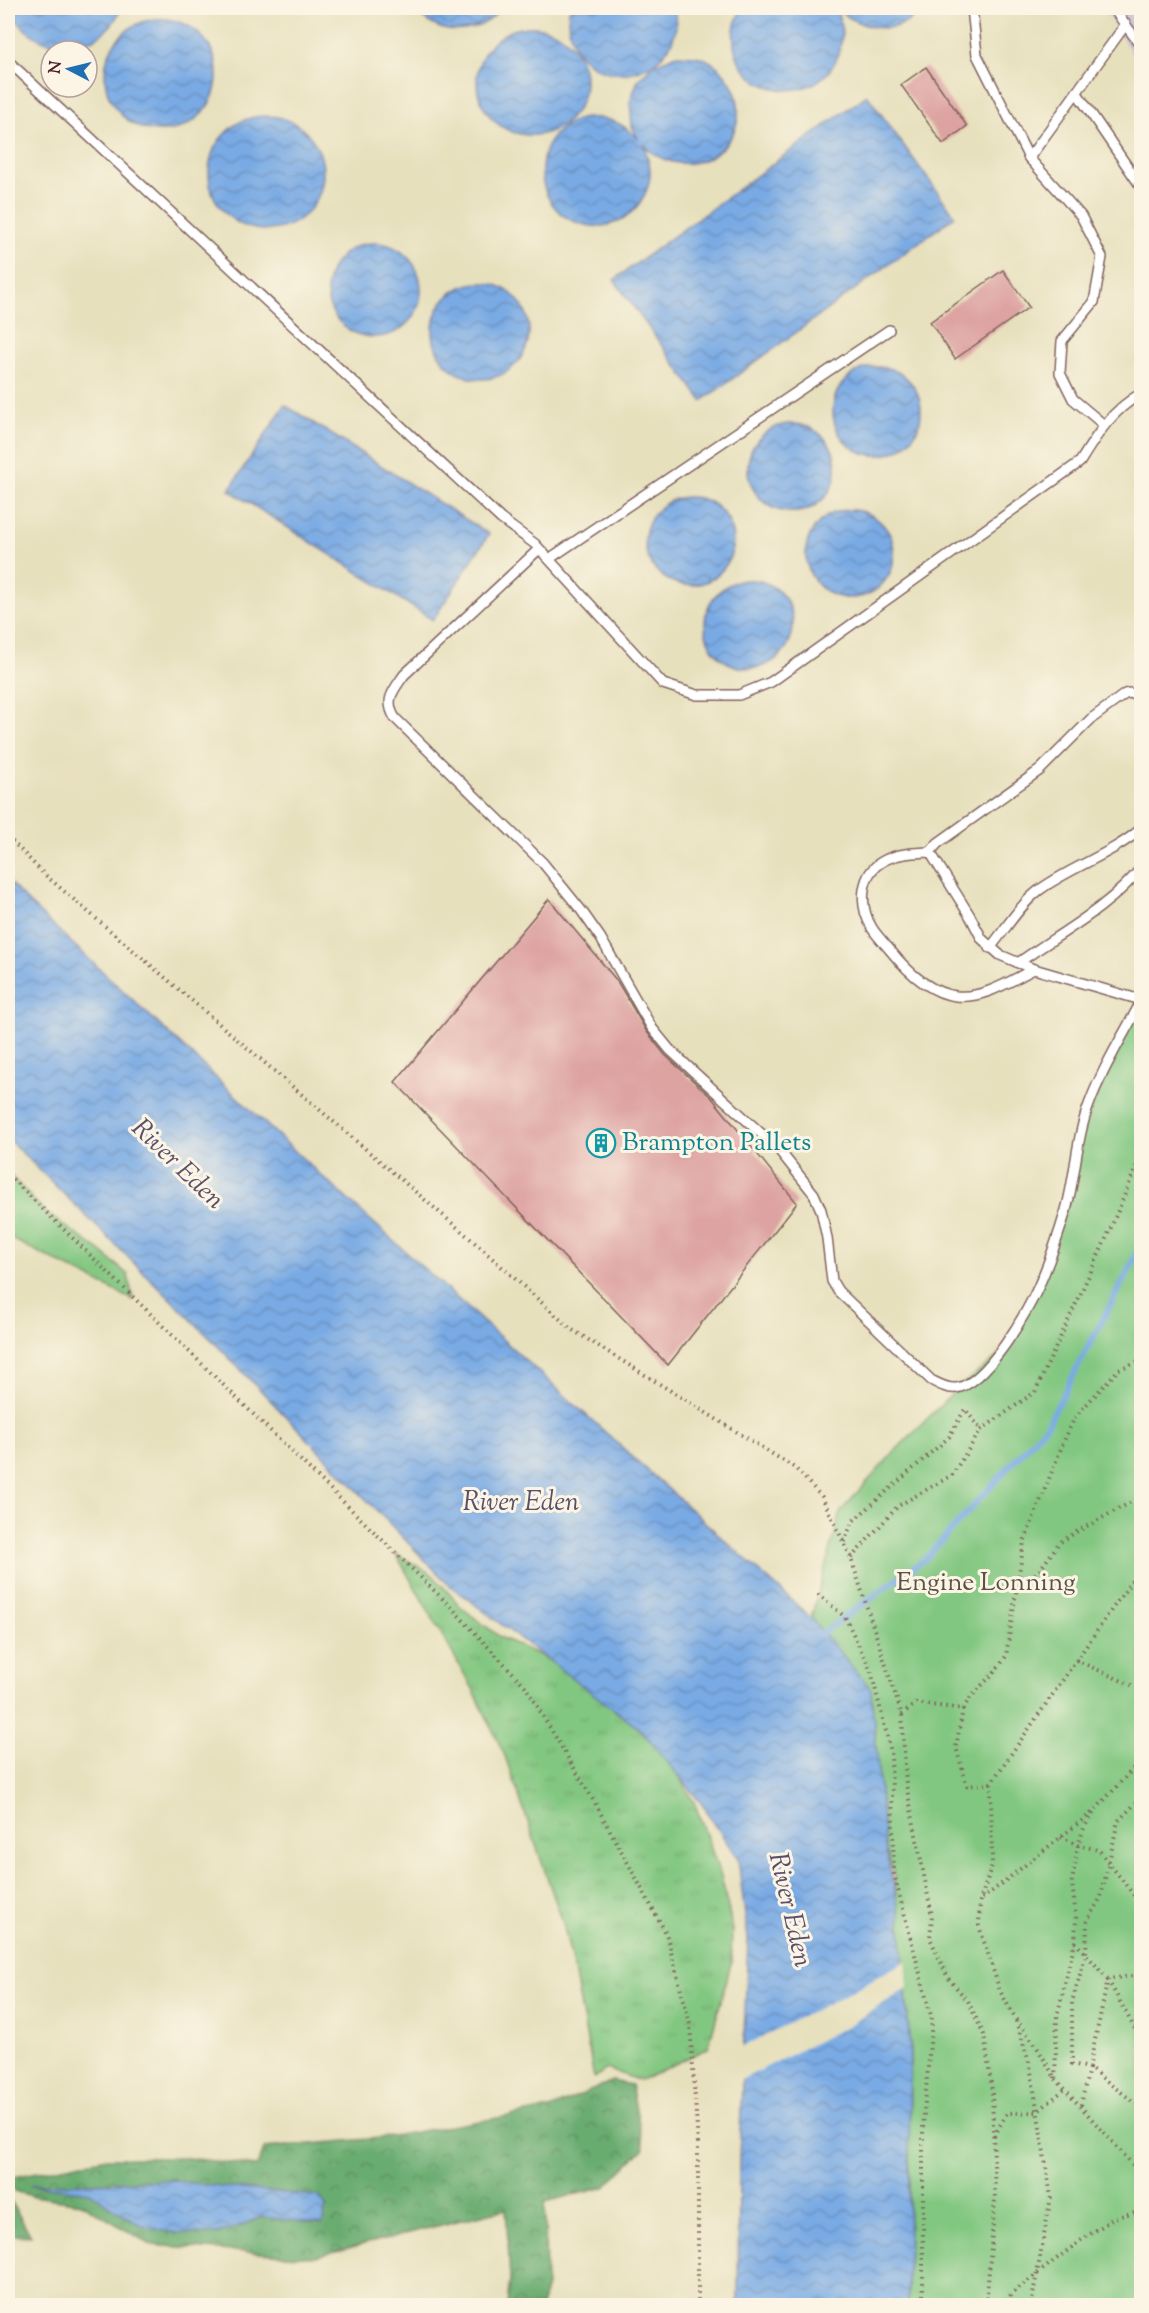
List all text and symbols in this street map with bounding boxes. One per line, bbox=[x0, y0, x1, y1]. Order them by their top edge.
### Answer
north arrow bbox=[39, 39, 99, 99]
text: N bbox=[44, 60, 69, 75]
water label: River Eden bbox=[122, 1110, 232, 1220]
place label: Brampton Pallets bbox=[622, 1125, 811, 1162]
building icon: Brampton Pallets bbox=[585, 1127, 617, 1159]
water label: River Eden bbox=[463, 1484, 579, 1523]
park label: Engine Lonning bbox=[896, 1565, 1076, 1602]
water label: River Eden bbox=[757, 1849, 821, 1971]

